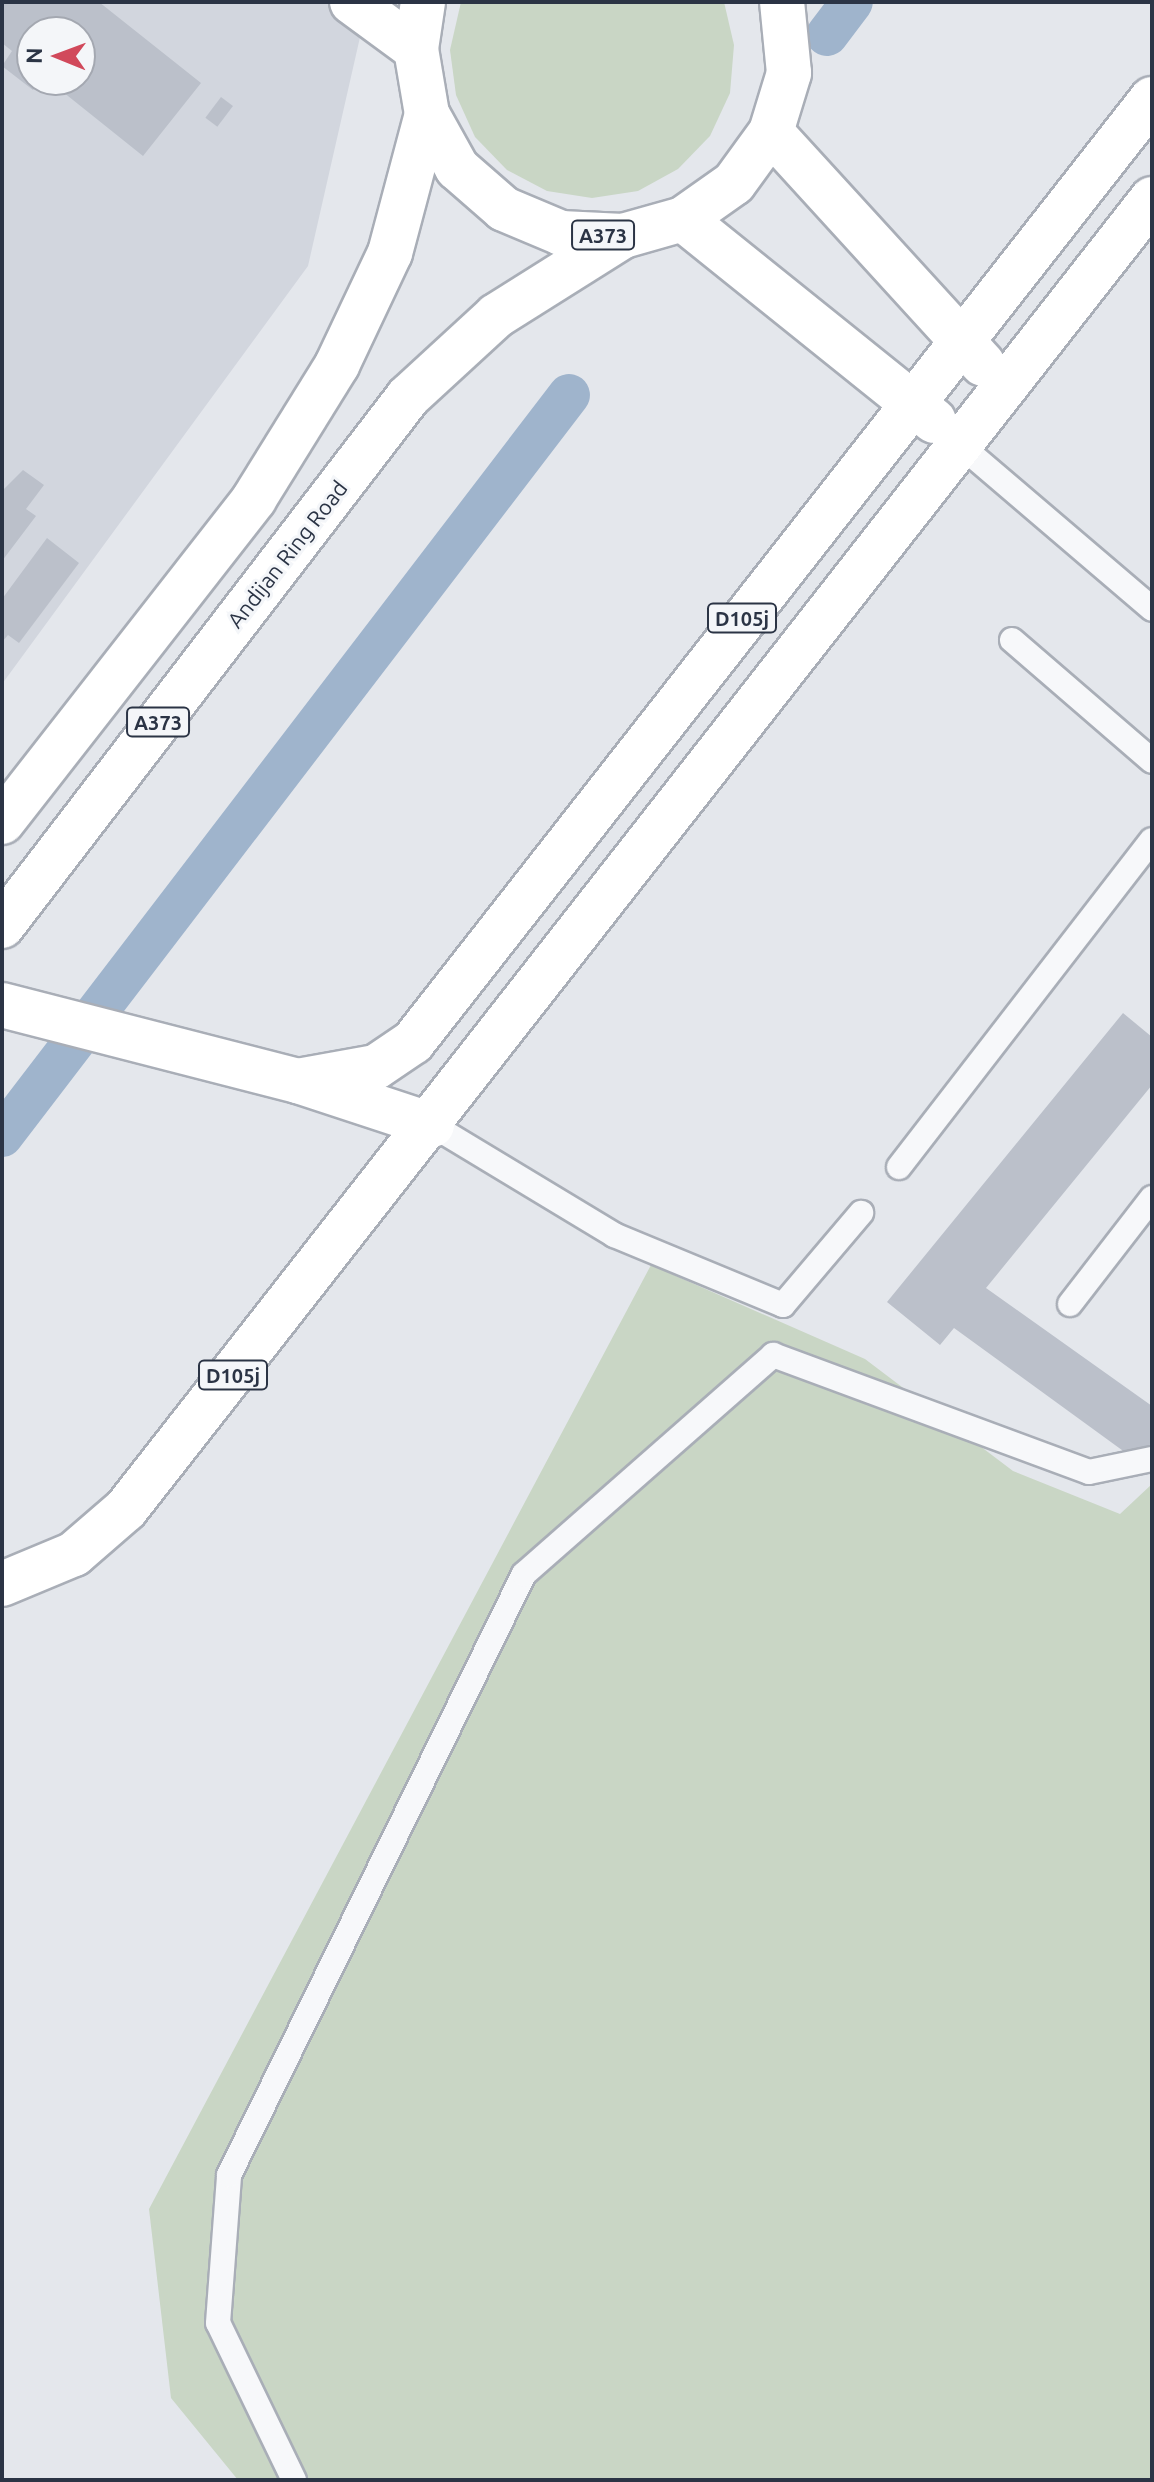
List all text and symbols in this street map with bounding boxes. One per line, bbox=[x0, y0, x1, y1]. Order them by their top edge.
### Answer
north arrow bbox=[16, 16, 96, 96]
text: N bbox=[21, 47, 46, 64]
road number: A373 bbox=[571, 219, 635, 251]
street label: Andijan Ring Road bbox=[221, 475, 353, 633]
road number: D105j bbox=[706, 602, 778, 634]
road number: A373 bbox=[126, 706, 190, 738]
road number: D105j bbox=[197, 1359, 269, 1391]

